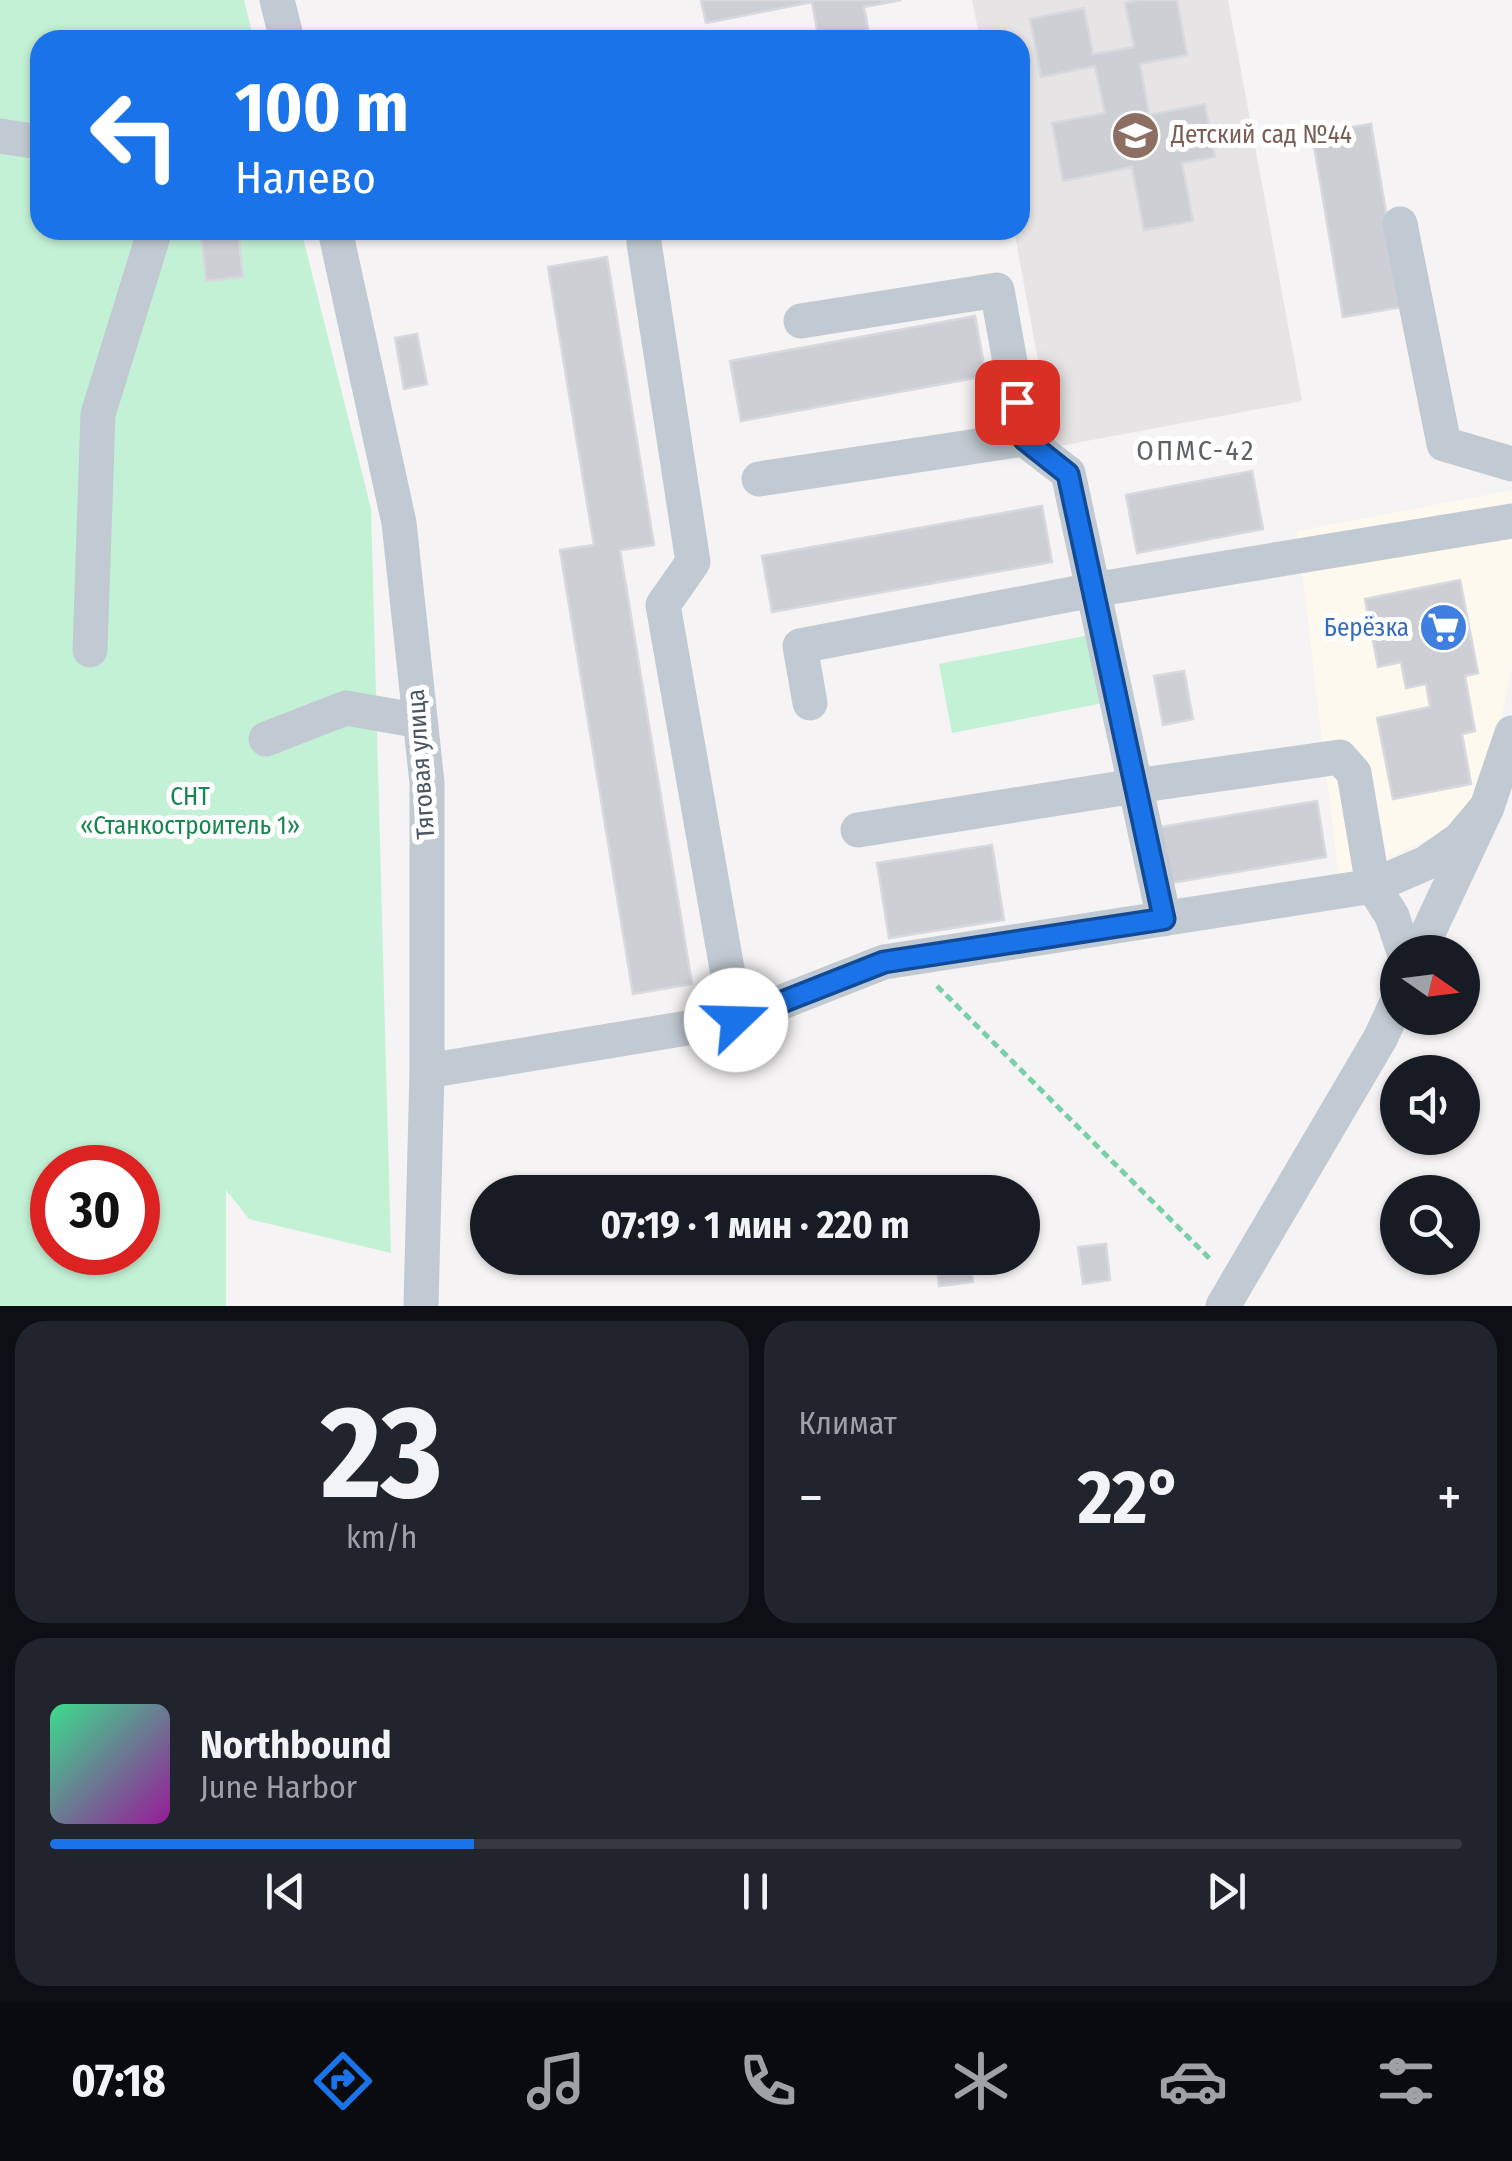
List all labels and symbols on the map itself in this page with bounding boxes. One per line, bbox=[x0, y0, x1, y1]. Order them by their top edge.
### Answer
school or university icon: Детский сад №44 bbox=[1110, 109, 1162, 161]
place label: Детский сад №44 bbox=[1170, 120, 1352, 150]
pin bbox=[975, 360, 1060, 445]
district label: ОПМС-42 bbox=[1136, 434, 1256, 467]
supermarket icon: Берёзка bbox=[1418, 602, 1470, 654]
place label: Берёзка bbox=[1324, 613, 1409, 643]
street label: Тяговая улица bbox=[401, 688, 441, 840]
park label: СНТ «Станкостроитель 1» bbox=[80, 782, 300, 841]
north arrow bbox=[1380, 935, 1480, 1035]
position arrow bbox=[684, 968, 788, 1072]
speed limit sign: 30 bbox=[30, 1145, 160, 1275]

